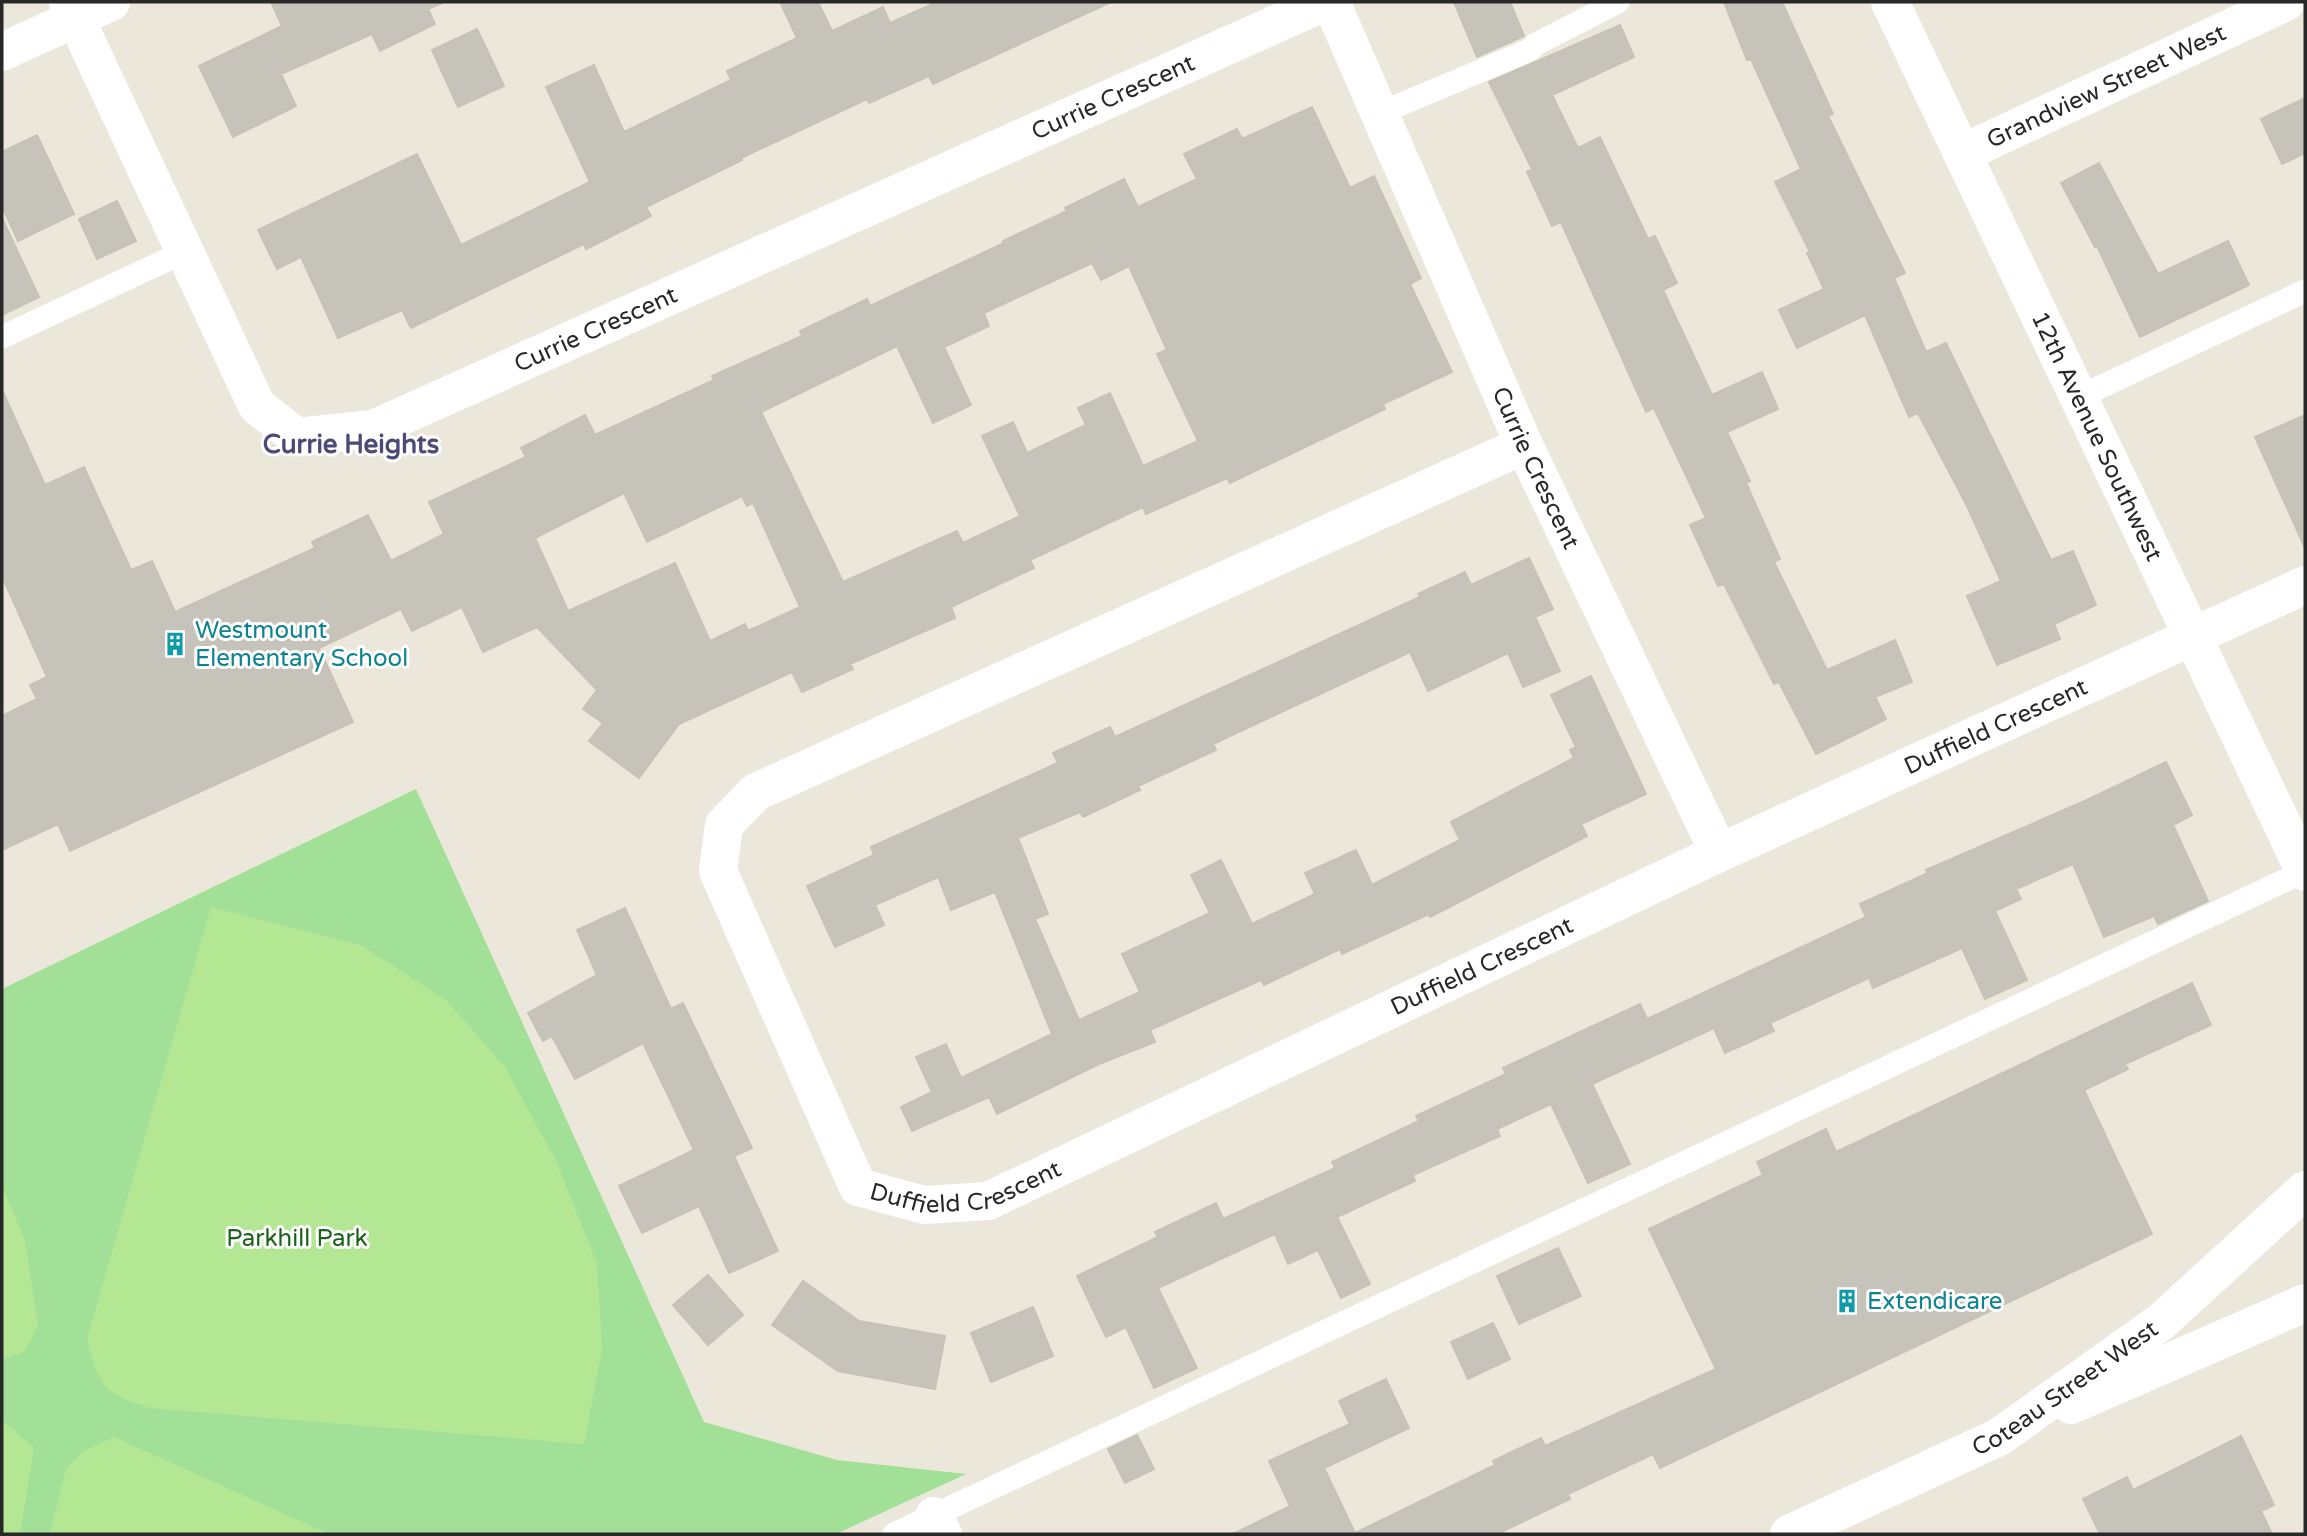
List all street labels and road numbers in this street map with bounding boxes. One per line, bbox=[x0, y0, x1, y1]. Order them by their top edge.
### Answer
street label: Grandview Street West bbox=[1982, 18, 2230, 155]
street label: Currie Crescent bbox=[1027, 48, 1199, 147]
street label: Currie Crescent bbox=[510, 280, 682, 379]
street label: 12th Avenue Southwest bbox=[2025, 307, 2169, 566]
street label: Currie Crescent bbox=[1485, 383, 1586, 554]
street label: Duffield Crescent bbox=[1899, 673, 2092, 781]
street label: Duffield Crescent bbox=[1386, 911, 1578, 1022]
street label: Duffield Crescent bbox=[867, 1154, 1066, 1220]
street label: Coteau Street West bbox=[1967, 1314, 2164, 1462]

